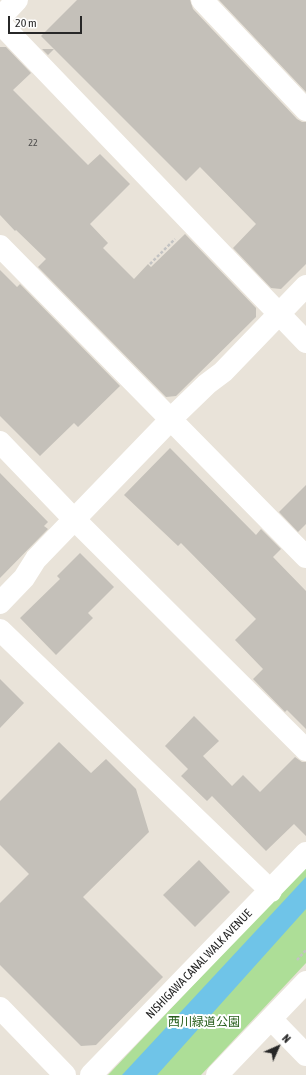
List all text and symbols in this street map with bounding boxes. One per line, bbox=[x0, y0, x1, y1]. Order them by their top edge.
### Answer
scale bar bbox=[10, 8, 84, 34]
text: 20 m bbox=[15, 16, 37, 30]
house number: 22 bbox=[28, 137, 38, 149]
street label: NISHIGAWA CANAL WALK AVENUE bbox=[143, 906, 255, 1022]
park label: 西川緑道公園 bbox=[168, 1015, 240, 1029]
north arrow bbox=[258, 1027, 298, 1067]
text: N bbox=[280, 1032, 293, 1045]

